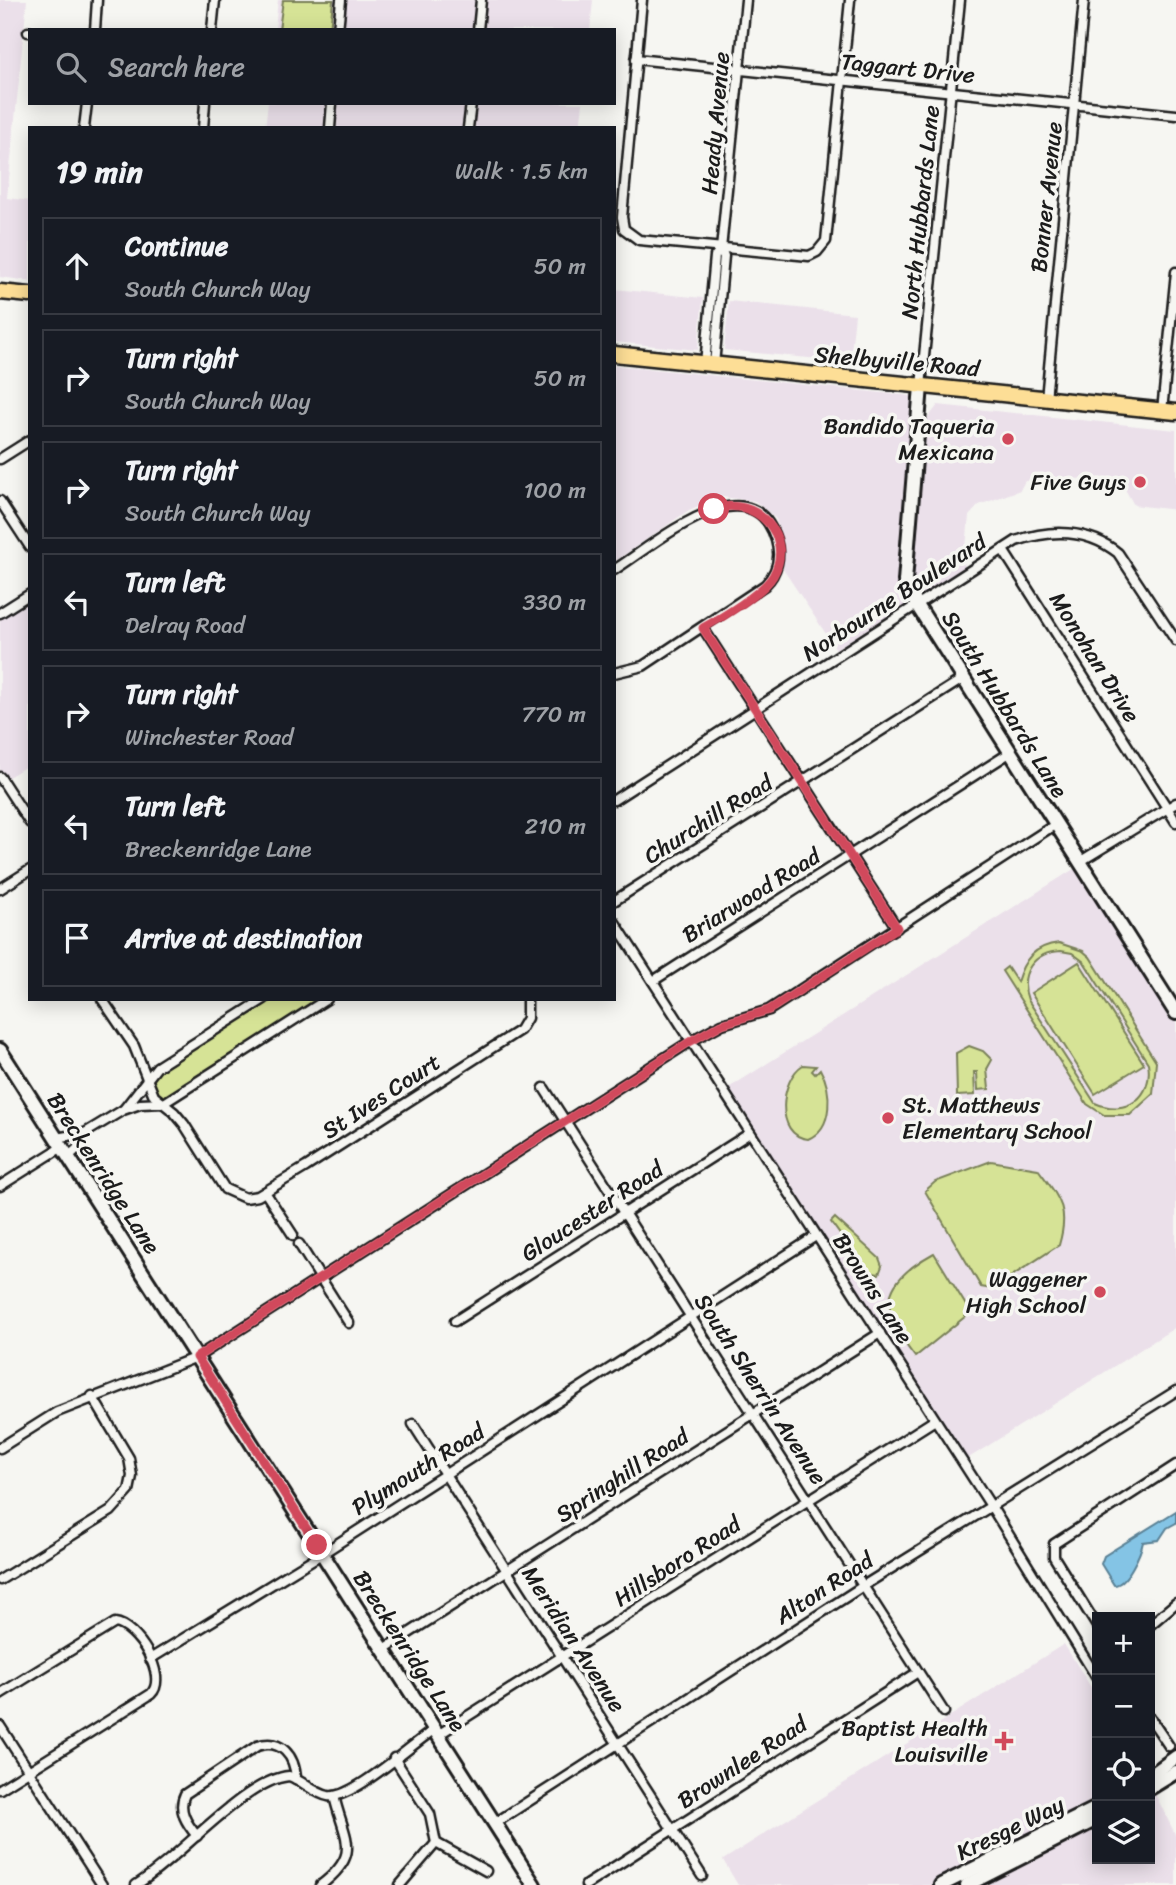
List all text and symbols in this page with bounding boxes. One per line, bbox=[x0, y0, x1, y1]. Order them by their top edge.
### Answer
search box bbox=[28, 28, 616, 105]
street label: Taggart Drive bbox=[839, 41, 977, 96]
text: Search here bbox=[108, 44, 245, 90]
icon: search bbox=[52, 48, 90, 86]
street label: Heady Avenue bbox=[689, 50, 742, 196]
street label: North Hubbards Lane bbox=[889, 103, 952, 321]
street label: Bonner Avenue bbox=[1018, 119, 1075, 275]
text: 19 min bbox=[56, 145, 143, 199]
text: Walk · 1.5 km bbox=[455, 151, 588, 192]
text: Continue bbox=[125, 223, 228, 269]
text: 50 m bbox=[534, 246, 586, 287]
icon: ahead bbox=[58, 247, 96, 285]
text: South Church Way bbox=[125, 269, 310, 310]
street label: Shelbyville Road bbox=[813, 334, 983, 389]
text: Turn right bbox=[125, 335, 238, 381]
text: 50 m bbox=[534, 358, 586, 399]
icon: right bbox=[58, 359, 96, 397]
text: South Church Way bbox=[125, 381, 310, 422]
place label: Bandido Taqueria Mexicana bbox=[823, 406, 994, 473]
marker: Bandido Taqueria Mexicana bbox=[1000, 431, 1016, 447]
text: Turn right bbox=[125, 447, 238, 493]
place label: Five Guys bbox=[1031, 462, 1127, 503]
text: 100 m bbox=[523, 470, 586, 511]
icon: right bbox=[58, 471, 96, 509]
marker: Five Guys bbox=[1132, 474, 1148, 490]
text: South Church Way bbox=[125, 493, 310, 534]
route start bbox=[698, 493, 729, 524]
street label: Norbourne Boulevard bbox=[794, 521, 997, 673]
text: Turn left bbox=[125, 559, 225, 605]
text: 330 m bbox=[523, 582, 586, 623]
icon: left bbox=[58, 583, 96, 621]
street label: Monohan Drive bbox=[1038, 583, 1151, 731]
street label: South Hubbards Lane bbox=[930, 602, 1079, 806]
text: Delray Road bbox=[125, 605, 245, 646]
text: Turn right bbox=[125, 671, 238, 717]
text: 770 m bbox=[522, 694, 586, 735]
icon: right bbox=[58, 695, 96, 733]
text: Winchester Road bbox=[125, 717, 293, 758]
street label: Churchill Road bbox=[635, 762, 783, 876]
text: Turn left bbox=[125, 783, 225, 829]
text: 210 m bbox=[525, 806, 586, 847]
icon: left bbox=[58, 807, 96, 845]
text: Breckenridge Lane bbox=[125, 829, 312, 870]
street label: Briarwood Road bbox=[674, 835, 831, 955]
text: Arrive at destination bbox=[125, 915, 362, 961]
icon: arrive bbox=[58, 919, 96, 957]
street label: St Ives Court bbox=[313, 1042, 449, 1150]
street label: Breckenridge Lane bbox=[36, 1084, 172, 1263]
place label: St. Matthews Elementary School bbox=[902, 1085, 1092, 1152]
marker: St. Matthews Elementary School bbox=[880, 1110, 896, 1126]
street label: Gloucester Road bbox=[513, 1149, 674, 1273]
street label: Browns Lane bbox=[821, 1224, 924, 1352]
place label: Waggener High School bbox=[966, 1259, 1088, 1326]
marker: Waggener High School bbox=[1092, 1284, 1108, 1300]
street label: South Sherrin Avenue bbox=[683, 1285, 838, 1494]
street label: Plymouth Road bbox=[343, 1411, 495, 1527]
street label: Springhill Road bbox=[547, 1416, 699, 1534]
street label: Hillsboro Road bbox=[605, 1504, 751, 1618]
route end bbox=[301, 1529, 332, 1560]
street label: Alton Road bbox=[766, 1540, 884, 1636]
street label: Meridian Avenue bbox=[510, 1557, 637, 1721]
street label: Breckenridge Lane bbox=[342, 1562, 478, 1741]
map controls bbox=[1092, 1612, 1155, 1864]
button: + bbox=[1092, 1612, 1155, 1675]
button: − bbox=[1092, 1675, 1155, 1738]
street label: Brownlee Road bbox=[669, 1704, 817, 1820]
place label: Baptist Health Louisville bbox=[841, 1708, 988, 1775]
marker: Baptist Health Louisville bbox=[994, 1731, 1014, 1751]
button: locate bbox=[1092, 1738, 1155, 1801]
street label: Kresge Way bbox=[949, 1784, 1072, 1872]
button: layers bbox=[1092, 1801, 1155, 1864]

